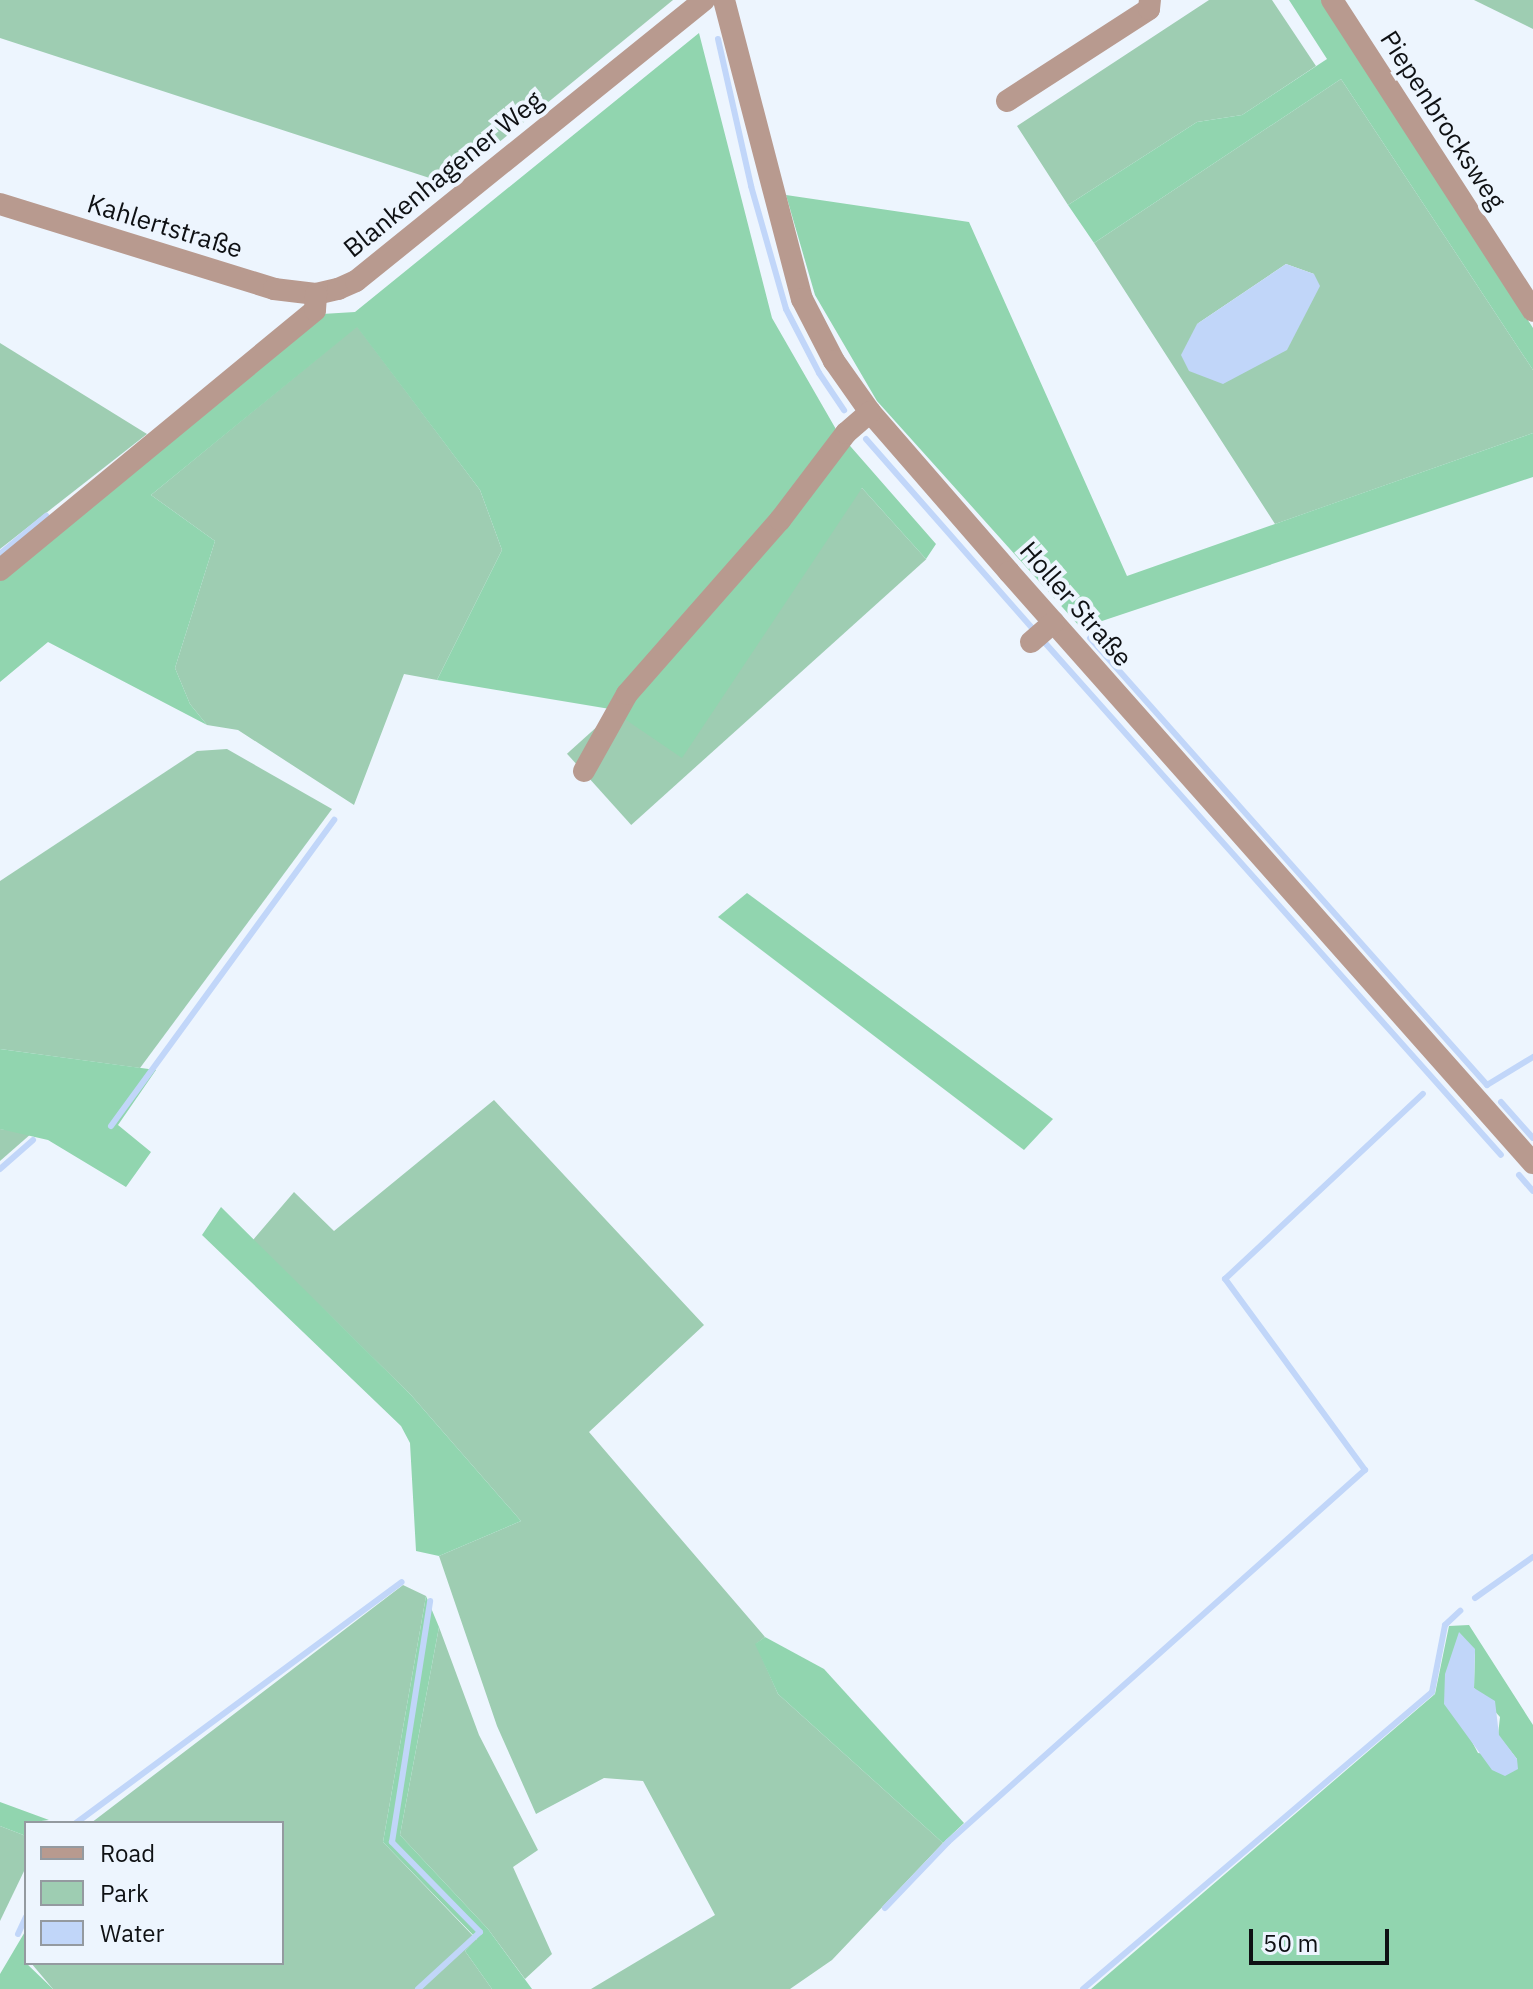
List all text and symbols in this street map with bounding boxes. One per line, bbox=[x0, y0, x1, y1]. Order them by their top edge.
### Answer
street label: Piepenbrocksweg bbox=[1374, 25, 1512, 215]
street label: Blankenhagener Weg bbox=[337, 84, 549, 264]
street label: Kahlertstraße bbox=[84, 188, 246, 264]
street label: Holler Straße bbox=[1013, 535, 1139, 673]
legend bbox=[24, 1821, 284, 1965]
text: Road bbox=[100, 1837, 155, 1869]
text: Park bbox=[100, 1877, 149, 1909]
scale bar bbox=[1253, 1913, 1393, 1963]
text: Water bbox=[100, 1917, 164, 1949]
text: 50 m bbox=[1263, 1927, 1318, 1959]

